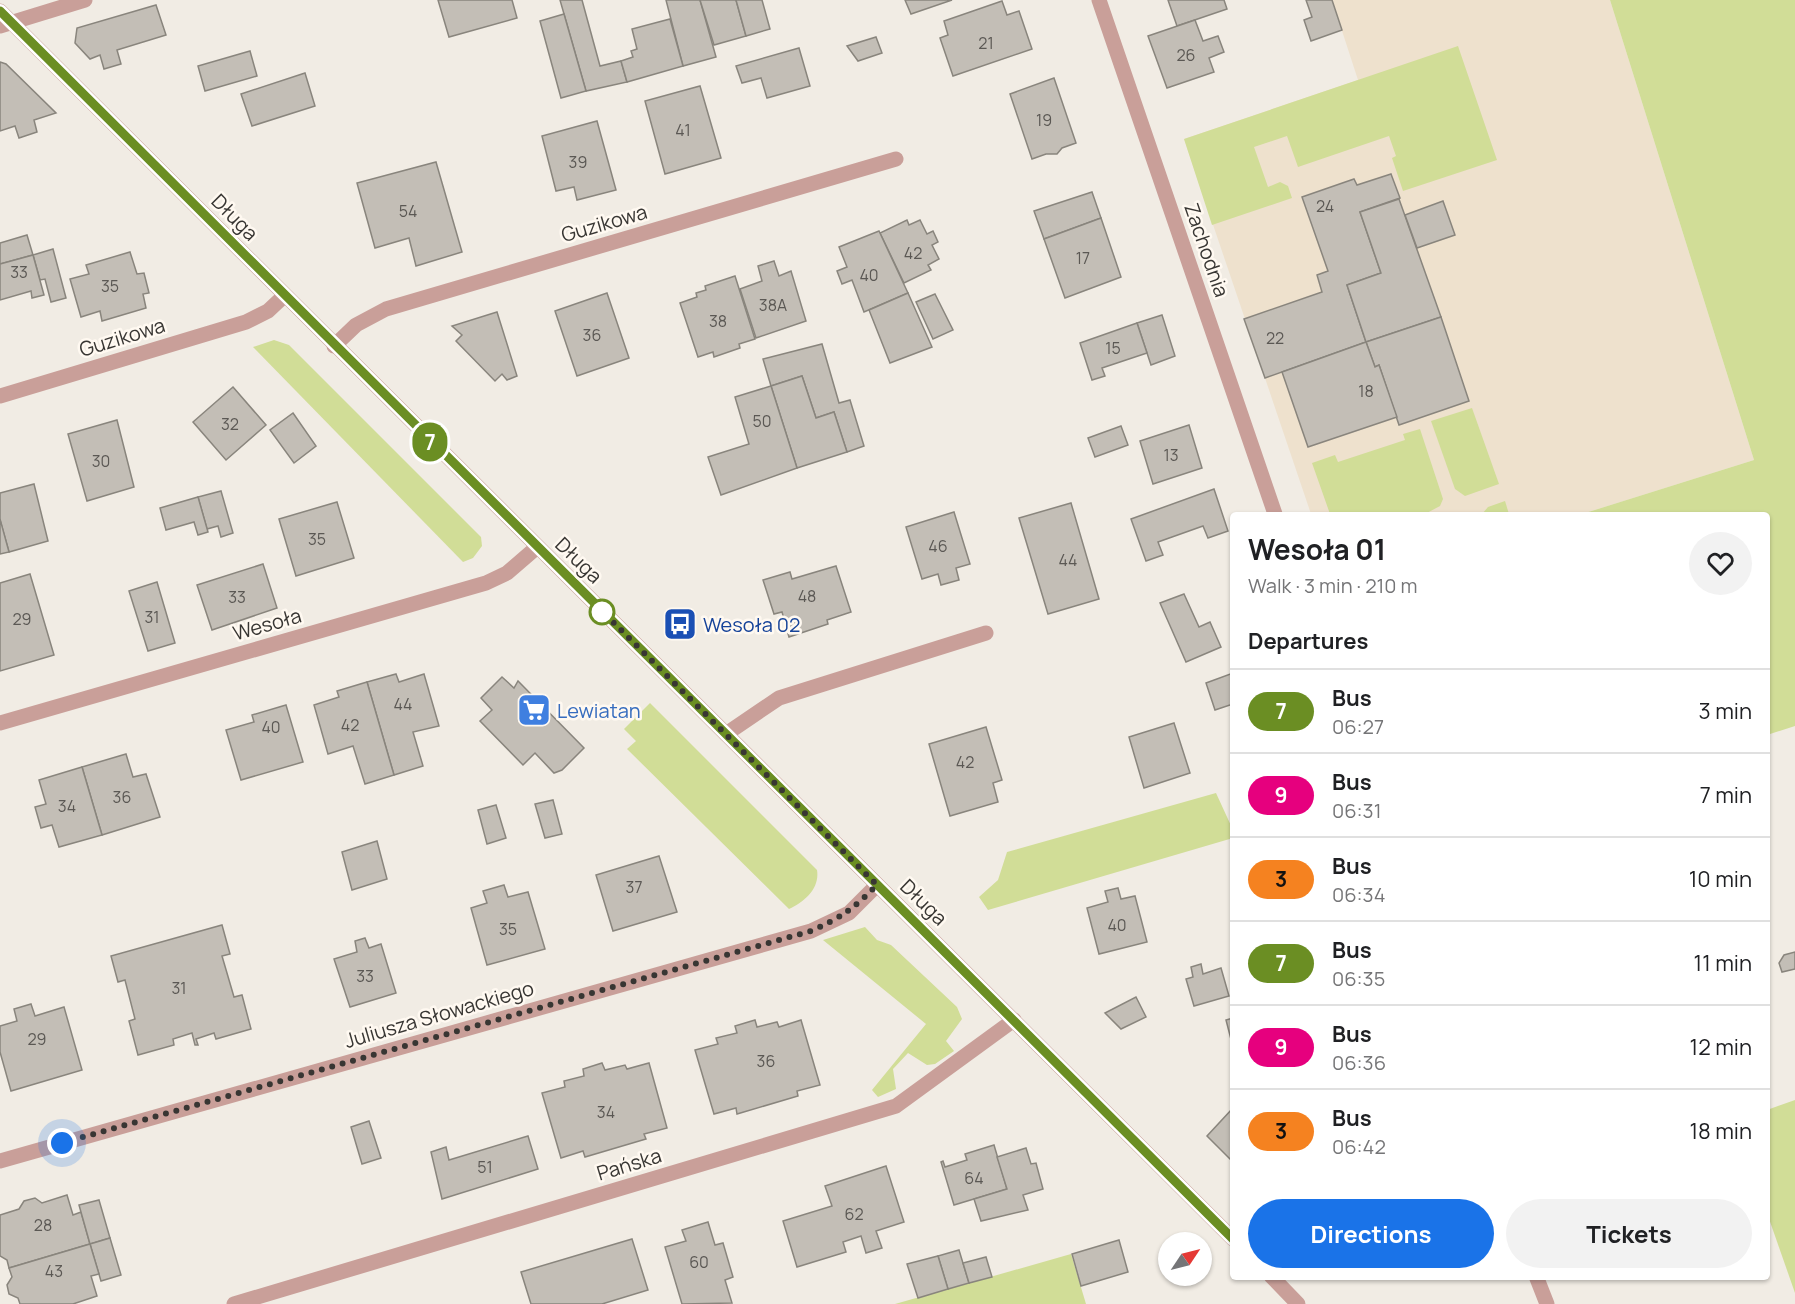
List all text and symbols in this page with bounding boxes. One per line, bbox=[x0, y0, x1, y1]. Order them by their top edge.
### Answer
house number: 21 bbox=[978, 32, 994, 54]
house number: 26 bbox=[1176, 44, 1196, 66]
house number: 19 bbox=[1036, 109, 1052, 131]
house number: 41 bbox=[675, 119, 691, 141]
house number: 39 bbox=[569, 151, 587, 173]
street label: Długa bbox=[206, 188, 264, 246]
house number: 24 bbox=[1316, 195, 1334, 217]
street label: Guzikowa bbox=[558, 198, 650, 248]
street label: Zachodnia bbox=[1178, 199, 1236, 301]
house number: 54 bbox=[399, 200, 417, 222]
house number: 42 bbox=[904, 242, 922, 264]
house number: 17 bbox=[1076, 247, 1090, 269]
house number: 33 bbox=[10, 261, 28, 283]
house number: 40 bbox=[859, 264, 879, 286]
house number: 35 bbox=[101, 275, 119, 297]
house number: 38A bbox=[759, 294, 787, 316]
house number: 38 bbox=[709, 310, 727, 332]
street label: Guzikowa bbox=[76, 311, 168, 363]
house number: 36 bbox=[583, 324, 601, 346]
house number: 22 bbox=[1266, 327, 1284, 349]
house number: 15 bbox=[1105, 337, 1121, 359]
house number: 18 bbox=[1358, 380, 1374, 402]
house number: 50 bbox=[753, 410, 772, 432]
house number: 32 bbox=[221, 413, 239, 435]
line badge: 7 bbox=[410, 422, 450, 462]
text: 7 bbox=[424, 428, 436, 456]
house number: 13 bbox=[1163, 444, 1179, 466]
house number: 30 bbox=[92, 450, 110, 472]
house number: 35 bbox=[308, 528, 326, 550]
text: Wesoła 01 bbox=[1248, 530, 1386, 568]
street label: Długa bbox=[550, 531, 608, 589]
button: heart bbox=[1689, 532, 1752, 595]
house number: 46 bbox=[928, 535, 948, 557]
house number: 44 bbox=[1058, 549, 1078, 571]
text: Walk · 3 min · 210 m bbox=[1248, 572, 1418, 599]
house number: 48 bbox=[798, 585, 816, 607]
house number: 33 bbox=[228, 586, 246, 608]
unlabelled marker bbox=[589, 599, 615, 625]
street label: Wesoła bbox=[230, 601, 304, 647]
house number: 31 bbox=[144, 606, 160, 628]
bus stop icon: Wesoła 02 bbox=[662, 606, 698, 642]
house number: 29 bbox=[12, 608, 32, 630]
place label: Wesoła 02 bbox=[703, 611, 800, 638]
text: Departures bbox=[1248, 626, 1368, 656]
text: Bus bbox=[1332, 683, 1372, 713]
supermarket icon: Lewiatan bbox=[516, 692, 552, 728]
house number: 44 bbox=[393, 693, 413, 715]
text: 3 min bbox=[1699, 696, 1752, 726]
place label: Lewiatan bbox=[557, 697, 641, 724]
text: 7 bbox=[1275, 697, 1287, 725]
text: 06:27 bbox=[1332, 713, 1384, 740]
house number: 42 bbox=[341, 714, 359, 736]
house number: 40 bbox=[261, 716, 281, 738]
house number: 42 bbox=[956, 751, 974, 773]
text: Bus bbox=[1332, 767, 1372, 797]
text: 7 min bbox=[1700, 780, 1752, 810]
text: 9 bbox=[1274, 781, 1288, 809]
house number: 36 bbox=[113, 786, 131, 808]
house number: 34 bbox=[58, 795, 76, 817]
text: 06:31 bbox=[1332, 797, 1381, 824]
text: Bus bbox=[1332, 851, 1372, 881]
text: 10 min bbox=[1689, 864, 1752, 894]
text: 3 bbox=[1275, 865, 1287, 893]
street label: Długa bbox=[895, 873, 953, 931]
house number: 37 bbox=[626, 876, 642, 898]
text: 06:34 bbox=[1332, 881, 1385, 908]
house number: 40 bbox=[1107, 914, 1127, 936]
house number: 35 bbox=[499, 918, 517, 940]
text: Bus bbox=[1332, 935, 1372, 965]
text: 11 min bbox=[1694, 948, 1752, 978]
text: 7 bbox=[1275, 949, 1287, 977]
house number: 33 bbox=[356, 965, 374, 987]
text: 06:35 bbox=[1332, 965, 1385, 992]
street label: Juliusza Słowackiego bbox=[341, 974, 537, 1054]
house number: 31 bbox=[171, 977, 187, 999]
text: Bus bbox=[1332, 1019, 1372, 1049]
house number: 29 bbox=[27, 1028, 47, 1050]
text: 12 min bbox=[1690, 1032, 1752, 1062]
text: 9 bbox=[1274, 1033, 1288, 1061]
text: 06:36 bbox=[1332, 1049, 1386, 1076]
house number: 36 bbox=[757, 1050, 775, 1072]
house number: 34 bbox=[597, 1101, 615, 1123]
text: Bus bbox=[1332, 1103, 1372, 1133]
text: 18 min bbox=[1689, 1116, 1752, 1146]
text: 3 bbox=[1275, 1117, 1287, 1145]
your location bbox=[47, 1128, 77, 1158]
text: 06:42 bbox=[1332, 1133, 1386, 1160]
street label: Pańska bbox=[593, 1141, 665, 1187]
house number: 51 bbox=[477, 1156, 493, 1178]
house number: 64 bbox=[964, 1167, 984, 1189]
button: Directions bbox=[1248, 1199, 1494, 1268]
button: Tickets bbox=[1506, 1199, 1752, 1268]
house number: 62 bbox=[844, 1203, 864, 1225]
house number: 28 bbox=[34, 1214, 52, 1236]
north arrow bbox=[1158, 1232, 1212, 1286]
map controls bbox=[1158, 1232, 1212, 1286]
house number: 60 bbox=[689, 1251, 709, 1273]
house number: 43 bbox=[45, 1260, 63, 1282]

